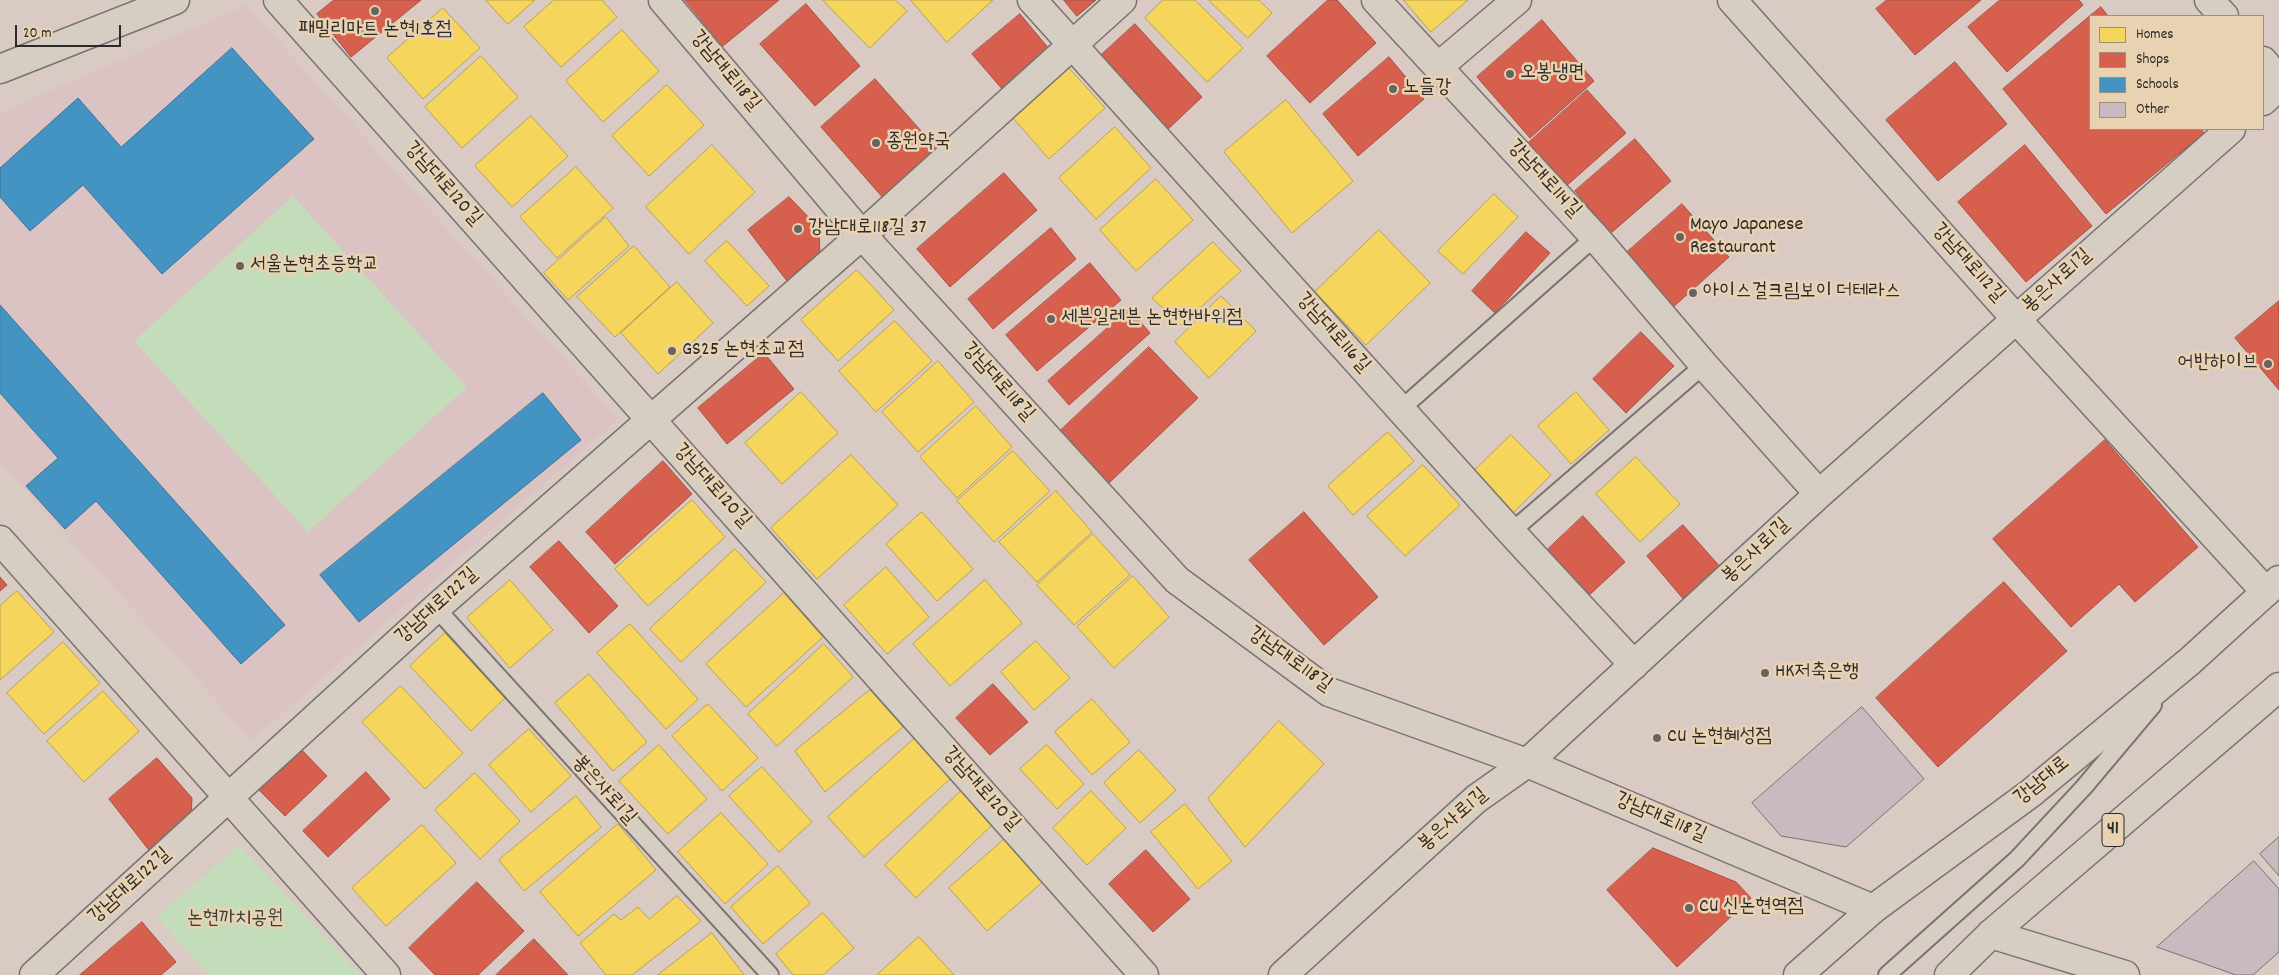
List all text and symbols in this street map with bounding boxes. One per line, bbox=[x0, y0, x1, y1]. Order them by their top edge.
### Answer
marker: 패밀리마트 논현1호점 bbox=[369, 5, 381, 17]
scale bar bbox=[18, 15, 124, 47]
legend bbox=[2089, 15, 2264, 130]
place label: 패밀리마트 논현1호점 bbox=[298, 19, 452, 43]
text: 20 m bbox=[23, 23, 51, 45]
text: Homes bbox=[2136, 24, 2174, 46]
street label: 강남대로118길 bbox=[684, 27, 764, 117]
text: Shops bbox=[2136, 49, 2169, 71]
place label: 오봉냉면 bbox=[1520, 62, 1584, 86]
marker: 오봉냉면 bbox=[1504, 68, 1516, 80]
text: Schools bbox=[2136, 74, 2179, 96]
place label: 노들강 bbox=[1403, 77, 1451, 101]
marker: 노들강 bbox=[1387, 83, 1399, 95]
text: Other bbox=[2136, 99, 2169, 121]
place label: 종원약국 bbox=[886, 131, 950, 155]
street label: 강남대로114길 bbox=[1501, 136, 1585, 224]
marker: 종원약국 bbox=[870, 137, 882, 149]
street label: 강남대로120길 bbox=[398, 138, 486, 232]
place label: Mayo Japanese Restaurant bbox=[1690, 214, 1803, 261]
place label: 강남대로118길 37 bbox=[808, 217, 926, 241]
street label: 강남대로112길 bbox=[1925, 220, 2009, 308]
marker: 강남대로118길 37 bbox=[792, 223, 804, 235]
marker: Mayo Japanese Restaurant bbox=[1674, 231, 1686, 243]
street label: 봉은사로1길 bbox=[2018, 245, 2098, 319]
place label: 서울논현초등학교 bbox=[250, 254, 379, 278]
marker: 서울논현초등학교 bbox=[234, 260, 246, 272]
place label: 아이스걸크림보이 더테라스 bbox=[1703, 281, 1901, 305]
marker: 아이스걸크림보이 더테라스 bbox=[1687, 287, 1699, 299]
street label: 강남대로116길 bbox=[1290, 289, 1374, 379]
place label: 세븐일레븐 논현한바위점 bbox=[1061, 307, 1243, 331]
marker: 세븐일레븐 논현한바위점 bbox=[1045, 313, 1057, 325]
place label: GS25 논현초교점 bbox=[682, 339, 804, 363]
street label: 강남대로118길 bbox=[956, 339, 1038, 427]
marker: GS25 논현초교점 bbox=[666, 345, 678, 357]
place label: 어반하이브 bbox=[2178, 352, 2258, 376]
marker: 어반하이브 bbox=[2262, 358, 2274, 370]
street label: 강남대로120길 bbox=[667, 440, 755, 534]
street label: 봉은사로1길 bbox=[1718, 514, 1796, 590]
street label: 강남대로122길 bbox=[392, 564, 484, 650]
street label: 강남대로118길 bbox=[1242, 623, 1336, 699]
place label: HK저축은행 bbox=[1775, 661, 1859, 685]
marker: HK저축은행 bbox=[1759, 667, 1771, 679]
place label: CU 논현혜성점 bbox=[1667, 726, 1772, 750]
marker: CU 논현혜성점 bbox=[1651, 732, 1663, 744]
street label: 강남대로120길 bbox=[936, 743, 1024, 837]
street label: 봉은사로1길 bbox=[566, 751, 640, 831]
street label: 강남대로 bbox=[2010, 752, 2076, 812]
street label: 봉은사로1길 bbox=[1414, 784, 1494, 858]
street label: 강남대로118길 bbox=[1611, 789, 1709, 849]
road number: 41 bbox=[2102, 814, 2124, 846]
street label: 강남대로122길 bbox=[85, 844, 177, 930]
place label: CU 신논현역점 bbox=[1699, 896, 1804, 920]
marker: CU 신논현역점 bbox=[1683, 902, 1695, 914]
park label: 논현까치공원 bbox=[187, 908, 283, 932]

